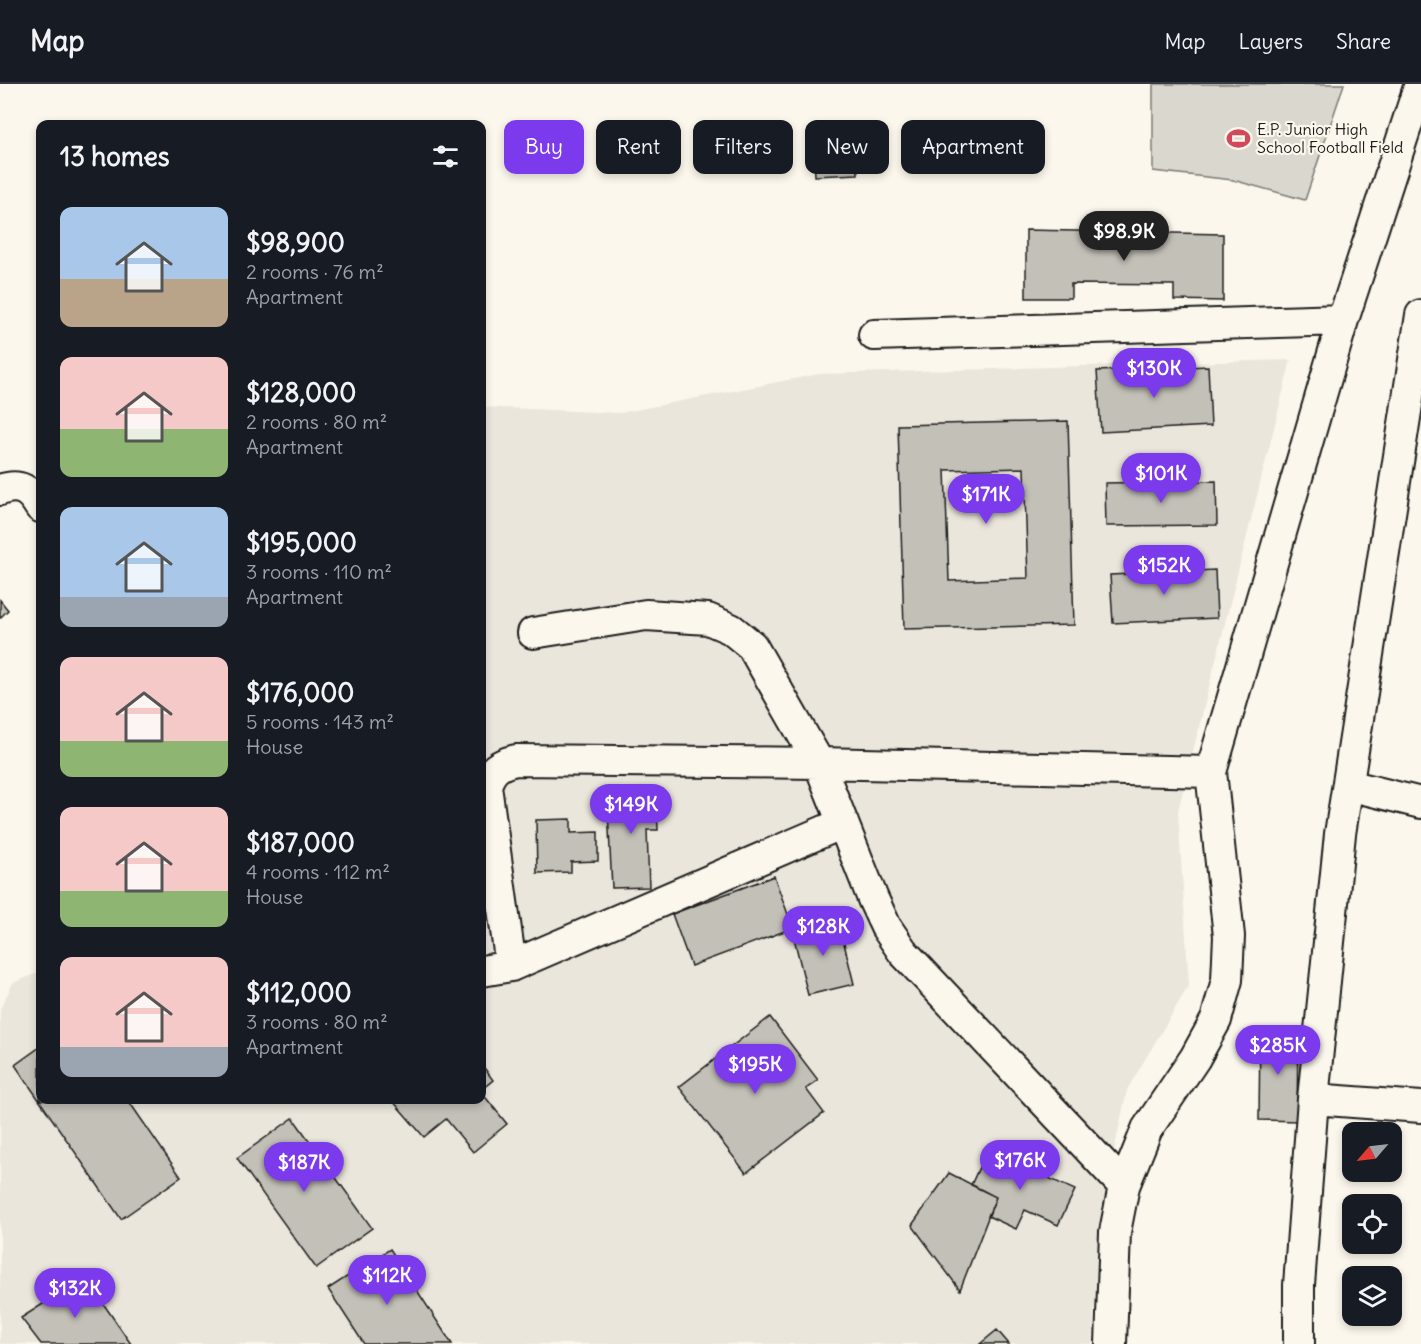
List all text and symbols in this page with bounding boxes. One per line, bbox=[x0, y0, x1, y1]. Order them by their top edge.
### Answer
text: Map bbox=[30, 23, 84, 59]
text: Map bbox=[1165, 28, 1205, 55]
text: Layers bbox=[1238, 28, 1303, 55]
text: Share bbox=[1336, 28, 1391, 55]
place label: E.P. Junior High School Football Field bbox=[1257, 119, 1403, 157]
chip: Buy bbox=[504, 120, 584, 174]
chip: Rent bbox=[596, 120, 681, 174]
chip: Filters bbox=[693, 120, 793, 174]
chip: New bbox=[805, 120, 889, 174]
chip: Apartment bbox=[901, 120, 1045, 174]
sports icon: E.P. Junior High School Football Field bbox=[1226, 125, 1252, 151]
text: 13 homes bbox=[60, 140, 170, 173]
icon: filters bbox=[429, 140, 462, 173]
pin: $98.9K bbox=[1075, 211, 1173, 262]
text: $98.9K bbox=[1093, 218, 1155, 243]
text: $98,900 bbox=[246, 226, 345, 259]
icon: home bbox=[108, 231, 180, 303]
text: 2 rooms · 76 m² bbox=[246, 259, 384, 284]
text: Apartment bbox=[246, 284, 343, 309]
pin: $130K bbox=[1112, 348, 1196, 399]
text: $130K bbox=[1126, 355, 1182, 380]
text: $128,000 bbox=[246, 376, 356, 409]
icon: home bbox=[108, 381, 180, 453]
text: 2 rooms · 80 m² bbox=[246, 409, 387, 434]
text: Apartment bbox=[246, 434, 343, 459]
pin: $101K bbox=[1119, 453, 1203, 504]
text: $101K bbox=[1135, 460, 1187, 485]
pin: $171K bbox=[944, 474, 1028, 525]
text: $171K bbox=[962, 481, 1010, 506]
text: $195,000 bbox=[246, 526, 357, 559]
icon: home bbox=[108, 531, 180, 603]
pin: $152K bbox=[1122, 545, 1206, 596]
text: $152K bbox=[1137, 552, 1191, 577]
text: 3 rooms · 110 m² bbox=[246, 559, 392, 584]
text: Apartment bbox=[246, 584, 343, 609]
text: $176,000 bbox=[246, 676, 354, 709]
icon: home bbox=[108, 681, 180, 753]
text: 5 rooms · 143 m² bbox=[246, 709, 394, 734]
text: House bbox=[246, 734, 303, 759]
pin: $149K bbox=[589, 784, 673, 835]
text: $149K bbox=[604, 791, 658, 816]
text: $187,000 bbox=[246, 826, 355, 859]
icon: home bbox=[108, 831, 180, 903]
text: 4 rooms · 112 m² bbox=[246, 859, 390, 884]
text: House bbox=[246, 884, 303, 909]
pin: $128K bbox=[781, 906, 865, 957]
text: $128K bbox=[796, 913, 850, 938]
text: $112,000 bbox=[246, 976, 352, 1009]
icon: home bbox=[108, 981, 180, 1053]
text: 3 rooms · 80 m² bbox=[246, 1009, 388, 1034]
pin: $285K bbox=[1236, 1025, 1320, 1076]
text: $285K bbox=[1249, 1032, 1307, 1057]
text: Apartment bbox=[246, 1034, 343, 1059]
pin: $195K bbox=[713, 1044, 797, 1095]
text: $195K bbox=[728, 1051, 782, 1076]
north arrow bbox=[1342, 1122, 1402, 1182]
map controls bbox=[1342, 1122, 1402, 1326]
pin: $176K bbox=[978, 1140, 1062, 1191]
pin: $187K bbox=[262, 1142, 346, 1193]
text: $176K bbox=[994, 1147, 1046, 1172]
text: $187K bbox=[278, 1149, 330, 1174]
button: locate bbox=[1342, 1194, 1402, 1254]
pin: $112K bbox=[345, 1255, 429, 1306]
text: $112K bbox=[362, 1262, 412, 1287]
button: layers bbox=[1342, 1266, 1402, 1326]
pin: $132K bbox=[33, 1268, 117, 1319]
text: $132K bbox=[48, 1275, 102, 1300]

